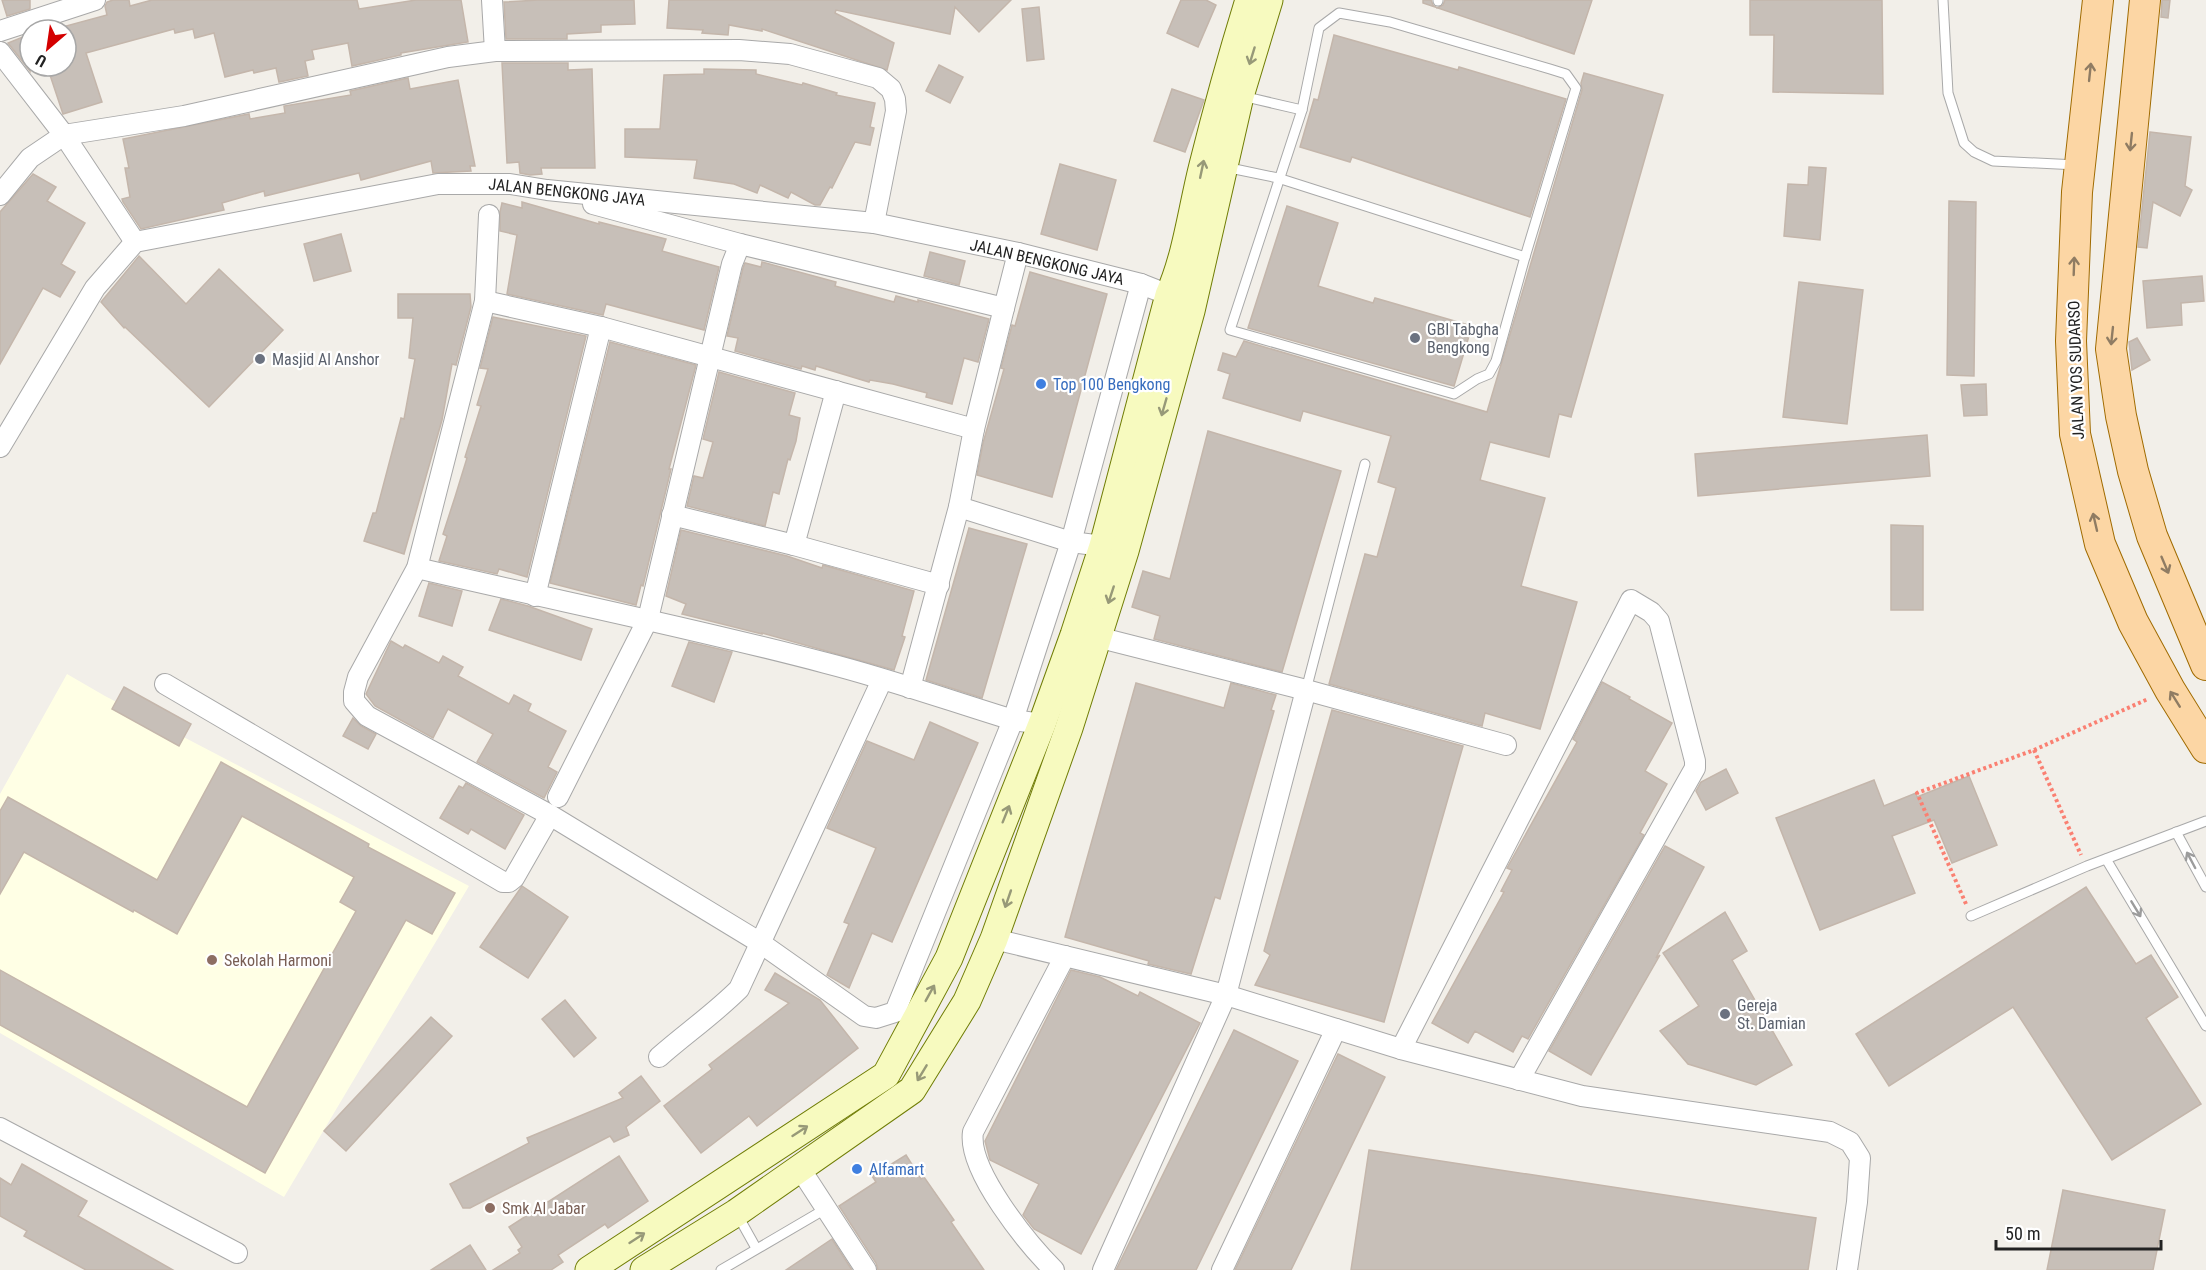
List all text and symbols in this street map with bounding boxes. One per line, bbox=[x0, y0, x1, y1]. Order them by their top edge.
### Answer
north arrow bbox=[18, 18, 78, 78]
one-way arrow bbox=[1246, 46, 1257, 65]
text: U bbox=[32, 50, 50, 71]
one-way arrow bbox=[2085, 62, 2096, 82]
one-way arrow bbox=[2125, 131, 2136, 151]
one-way arrow bbox=[1197, 160, 1208, 179]
street label: JALAN BENGKONG JAYA bbox=[488, 174, 646, 210]
street label: JALAN BENGKONG JAYA bbox=[968, 235, 1126, 289]
one-way arrow bbox=[2068, 257, 2080, 277]
street label: JALAN YOS SUDARSO bbox=[2064, 300, 2088, 440]
place label: GBI Tabgha Bengkong bbox=[1427, 320, 1499, 357]
one-way arrow bbox=[2106, 325, 2117, 345]
marker: GBI Tabgha Bengkong bbox=[1408, 331, 1422, 345]
place label: Masjid Al Anshor bbox=[272, 350, 380, 369]
marker: Masjid Al Anshor bbox=[253, 352, 267, 366]
place label: Top 100 Bengkong bbox=[1053, 375, 1170, 394]
marker: Top 100 Bengkong bbox=[1034, 377, 1048, 391]
one-way arrow bbox=[1158, 398, 1170, 417]
one-way arrow bbox=[2089, 513, 2100, 532]
one-way arrow bbox=[2160, 556, 2171, 574]
one-way arrow bbox=[1104, 585, 1115, 604]
one-way arrow bbox=[2169, 691, 2181, 708]
one-way arrow bbox=[1002, 805, 1013, 823]
one-way arrow bbox=[2185, 851, 2196, 869]
one-way arrow bbox=[1001, 889, 1012, 908]
one-way arrow bbox=[2131, 900, 2143, 917]
place label: Sekolah Harmoni bbox=[224, 951, 332, 970]
marker: Sekolah Harmoni bbox=[205, 953, 219, 967]
one-way arrow bbox=[924, 985, 936, 1002]
place label: Gereja St. Damian bbox=[1737, 996, 1806, 1033]
marker: Gereja St. Damian bbox=[1718, 1007, 1732, 1021]
one-way arrow bbox=[916, 1064, 928, 1081]
one-way arrow bbox=[792, 1124, 809, 1137]
place label: Alfamart bbox=[869, 1160, 925, 1179]
marker: Alfamart bbox=[850, 1162, 864, 1176]
place label: Smk Al Jabar bbox=[502, 1199, 586, 1218]
marker: Smk Al Jabar bbox=[483, 1201, 497, 1215]
scale bar bbox=[1996, 1213, 2161, 1251]
text: 50 m bbox=[2005, 1223, 2040, 1244]
one-way arrow bbox=[629, 1232, 645, 1244]

